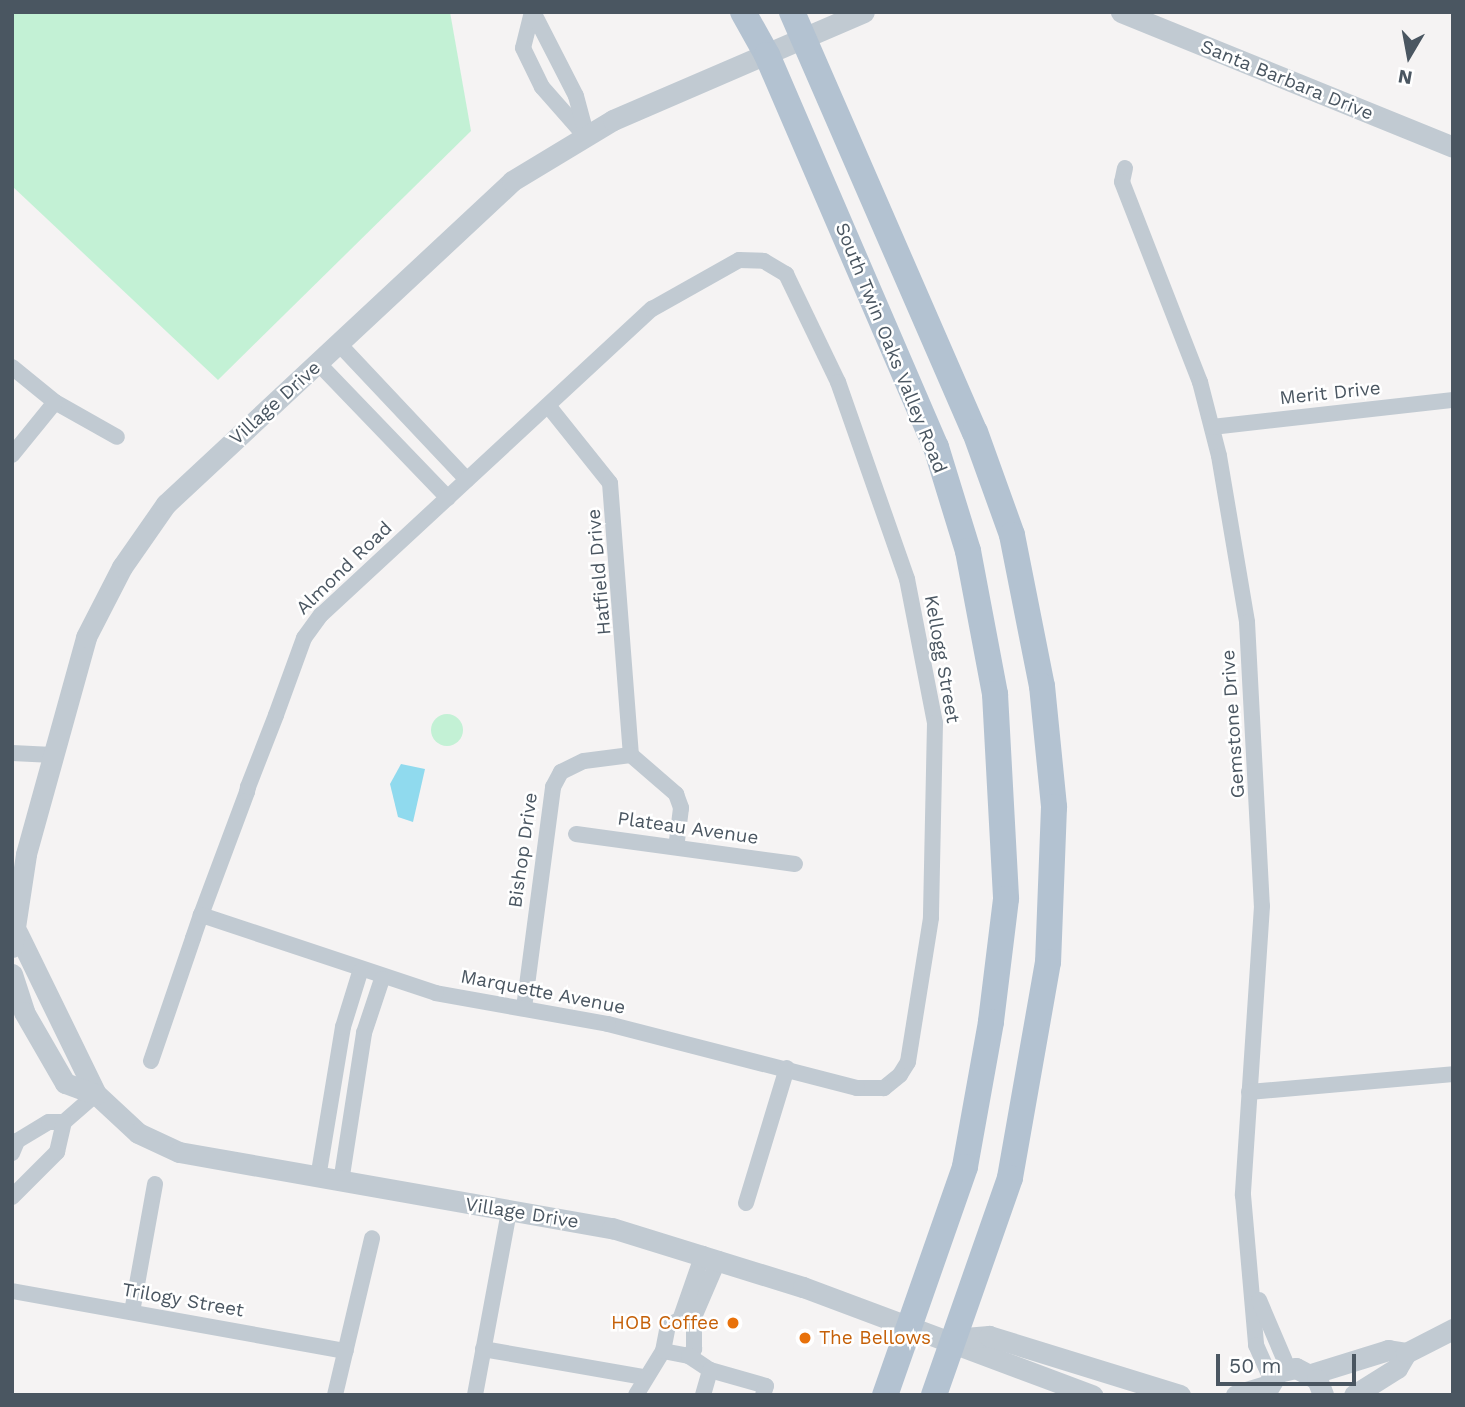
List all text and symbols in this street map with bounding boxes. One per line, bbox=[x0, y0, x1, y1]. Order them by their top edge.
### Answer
north arrow bbox=[1374, 21, 1444, 91]
street label: Santa Barbara Drive bbox=[1197, 35, 1377, 125]
text: N bbox=[1396, 65, 1414, 90]
street label: South Twin Oaks Valley Road bbox=[830, 219, 952, 477]
street label: Village Drive bbox=[225, 356, 325, 450]
street label: Merit Drive bbox=[1278, 376, 1382, 410]
street label: Hatfield Drive bbox=[582, 508, 616, 636]
street label: Almond Road bbox=[291, 517, 397, 619]
street label: Kellogg Street bbox=[920, 593, 964, 725]
street label: Gemstone Drive bbox=[1216, 649, 1250, 799]
street label: Bishop Drive bbox=[504, 791, 542, 909]
street label: Plateau Avenue bbox=[616, 807, 760, 849]
street label: Marquette Avenue bbox=[458, 965, 628, 1019]
street label: Village Drive bbox=[464, 1193, 580, 1233]
street label: Trilogy Street bbox=[120, 1278, 246, 1322]
place label: HOB Coffee bbox=[611, 1312, 719, 1334]
marker: HOB Coffee bbox=[725, 1315, 741, 1331]
place label: The Bellows bbox=[819, 1327, 931, 1349]
marker: The Bellows bbox=[797, 1330, 813, 1346]
scale bar bbox=[1220, 1340, 1360, 1384]
text: 50 m bbox=[1229, 1353, 1281, 1378]

